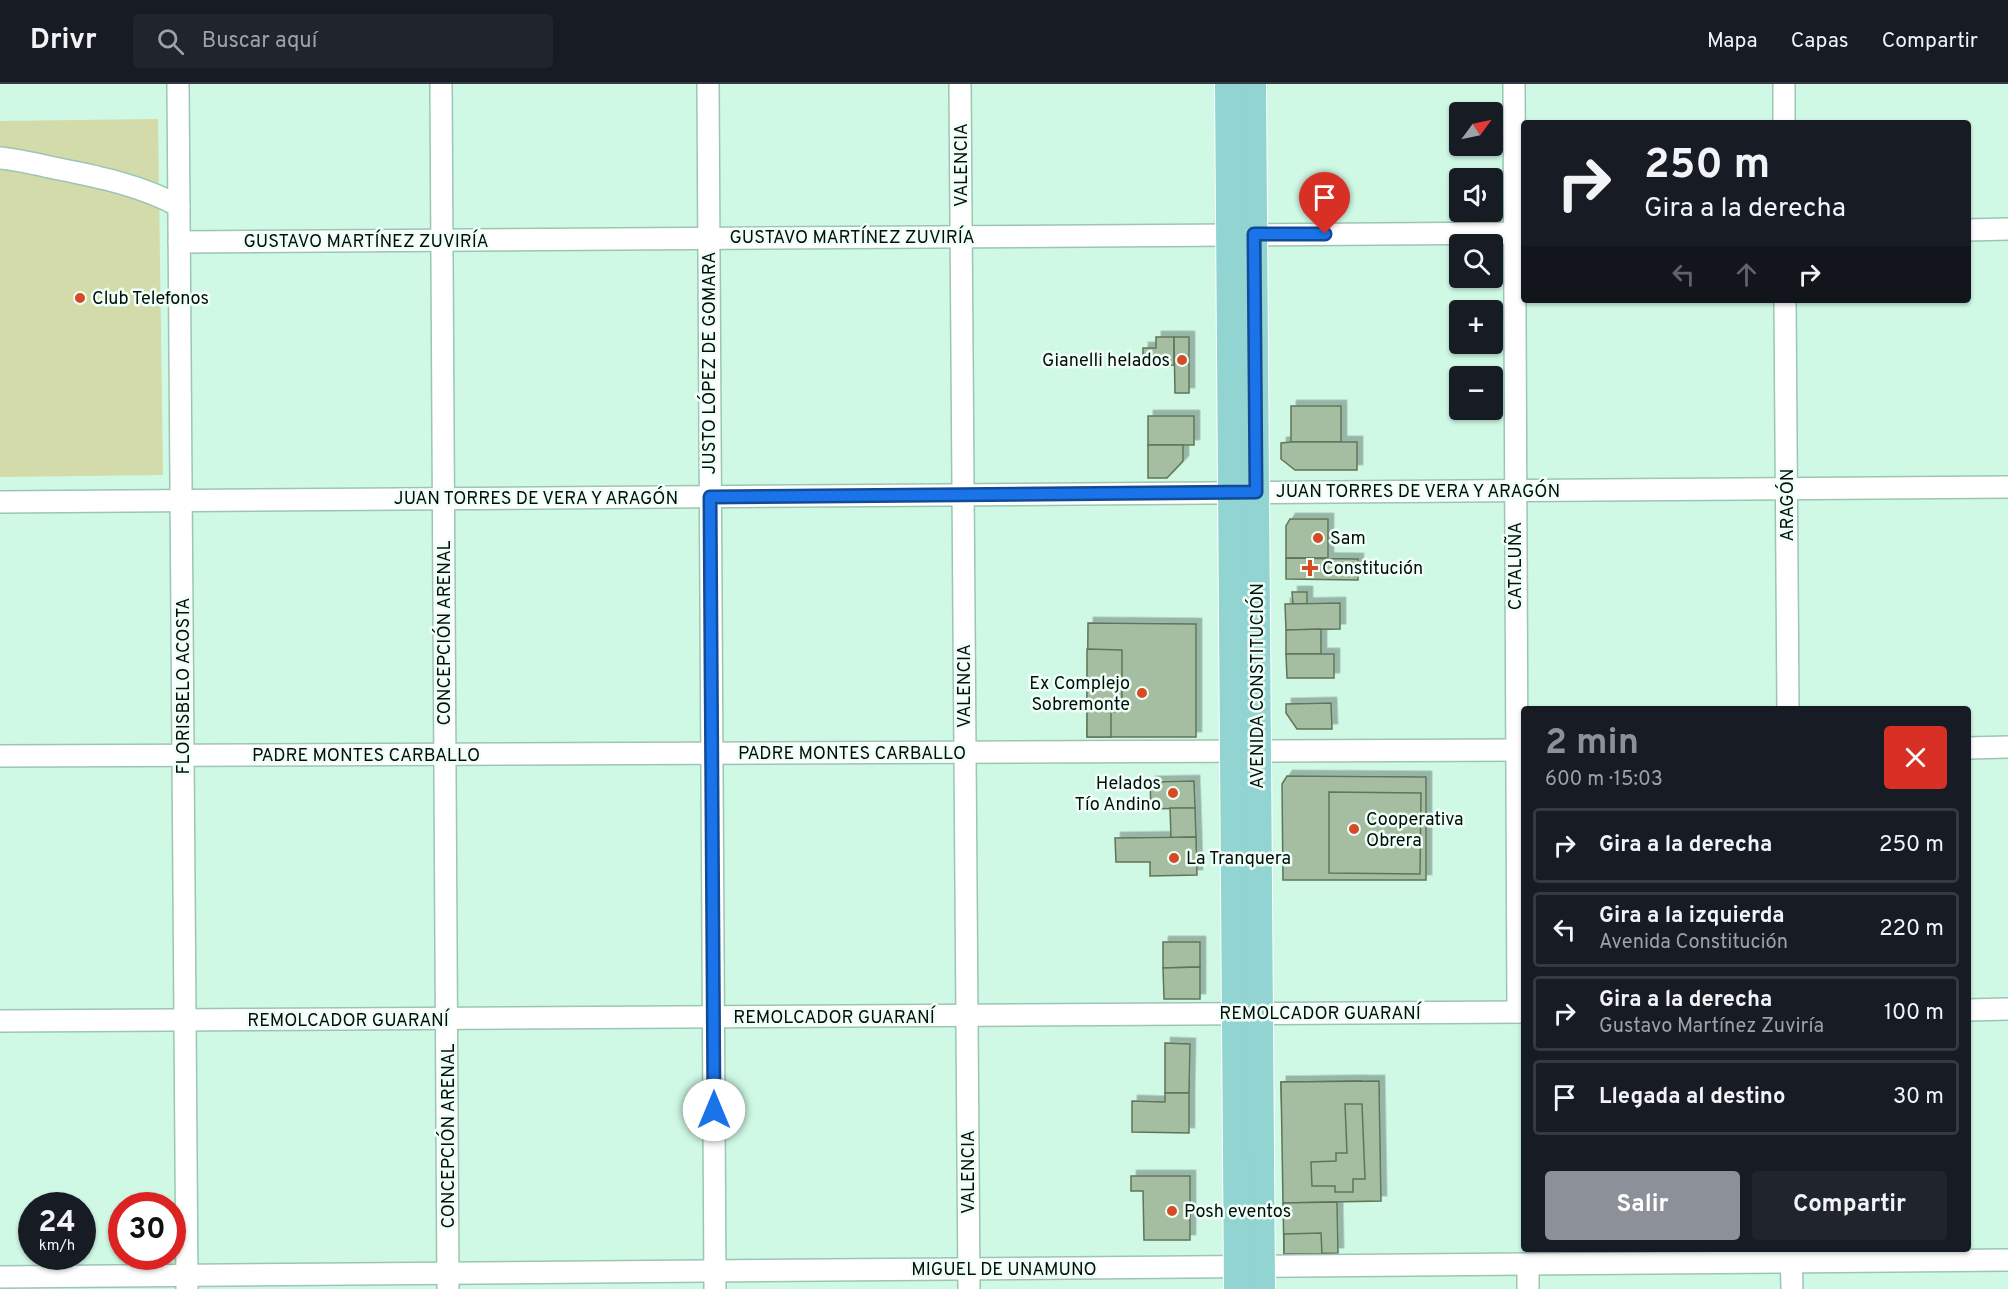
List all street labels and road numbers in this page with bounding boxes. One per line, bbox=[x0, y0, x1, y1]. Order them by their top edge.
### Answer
street label: VALENCIA bbox=[951, 123, 974, 207]
street label: GUSTAVO MARTÍNEZ ZUVIRÍA bbox=[729, 225, 975, 250]
street label: GUSTAVO MARTÍNEZ ZUVIRÍA bbox=[243, 229, 489, 254]
street label: JUSTO LÓPEZ DE GOMARA bbox=[697, 252, 722, 474]
street label: ARAGÓN bbox=[1775, 469, 1800, 541]
street label: JUAN TORRES DE VERA Y ARAGÓN bbox=[1276, 479, 1560, 504]
street label: JUAN TORRES DE VERA Y ARAGÓN bbox=[394, 486, 678, 511]
street label: CATALUÑA bbox=[1503, 522, 1528, 610]
street label: CONCEPCIÓN ARENAL bbox=[432, 540, 457, 726]
street label: AVENIDA CONSTITUCIÓN bbox=[1245, 583, 1270, 789]
street label: FLORISBELO ACOSTA bbox=[173, 597, 196, 775]
street label: VALENCIA bbox=[954, 644, 977, 728]
street label: PADRE MONTES CARBALLO bbox=[738, 743, 966, 766]
street label: PADRE MONTES CARBALLO bbox=[252, 745, 480, 768]
street label: REMOLCADOR GUARANÍ bbox=[1219, 1001, 1423, 1026]
street label: REMOLCADOR GUARANÍ bbox=[733, 1005, 937, 1030]
street label: REMOLCADOR GUARANÍ bbox=[247, 1008, 451, 1033]
street label: CONCEPCIÓN ARENAL bbox=[436, 1043, 461, 1229]
street label: VALENCIA bbox=[958, 1130, 981, 1214]
street label: MIGUEL DE UNAMUNO bbox=[911, 1259, 1097, 1282]

